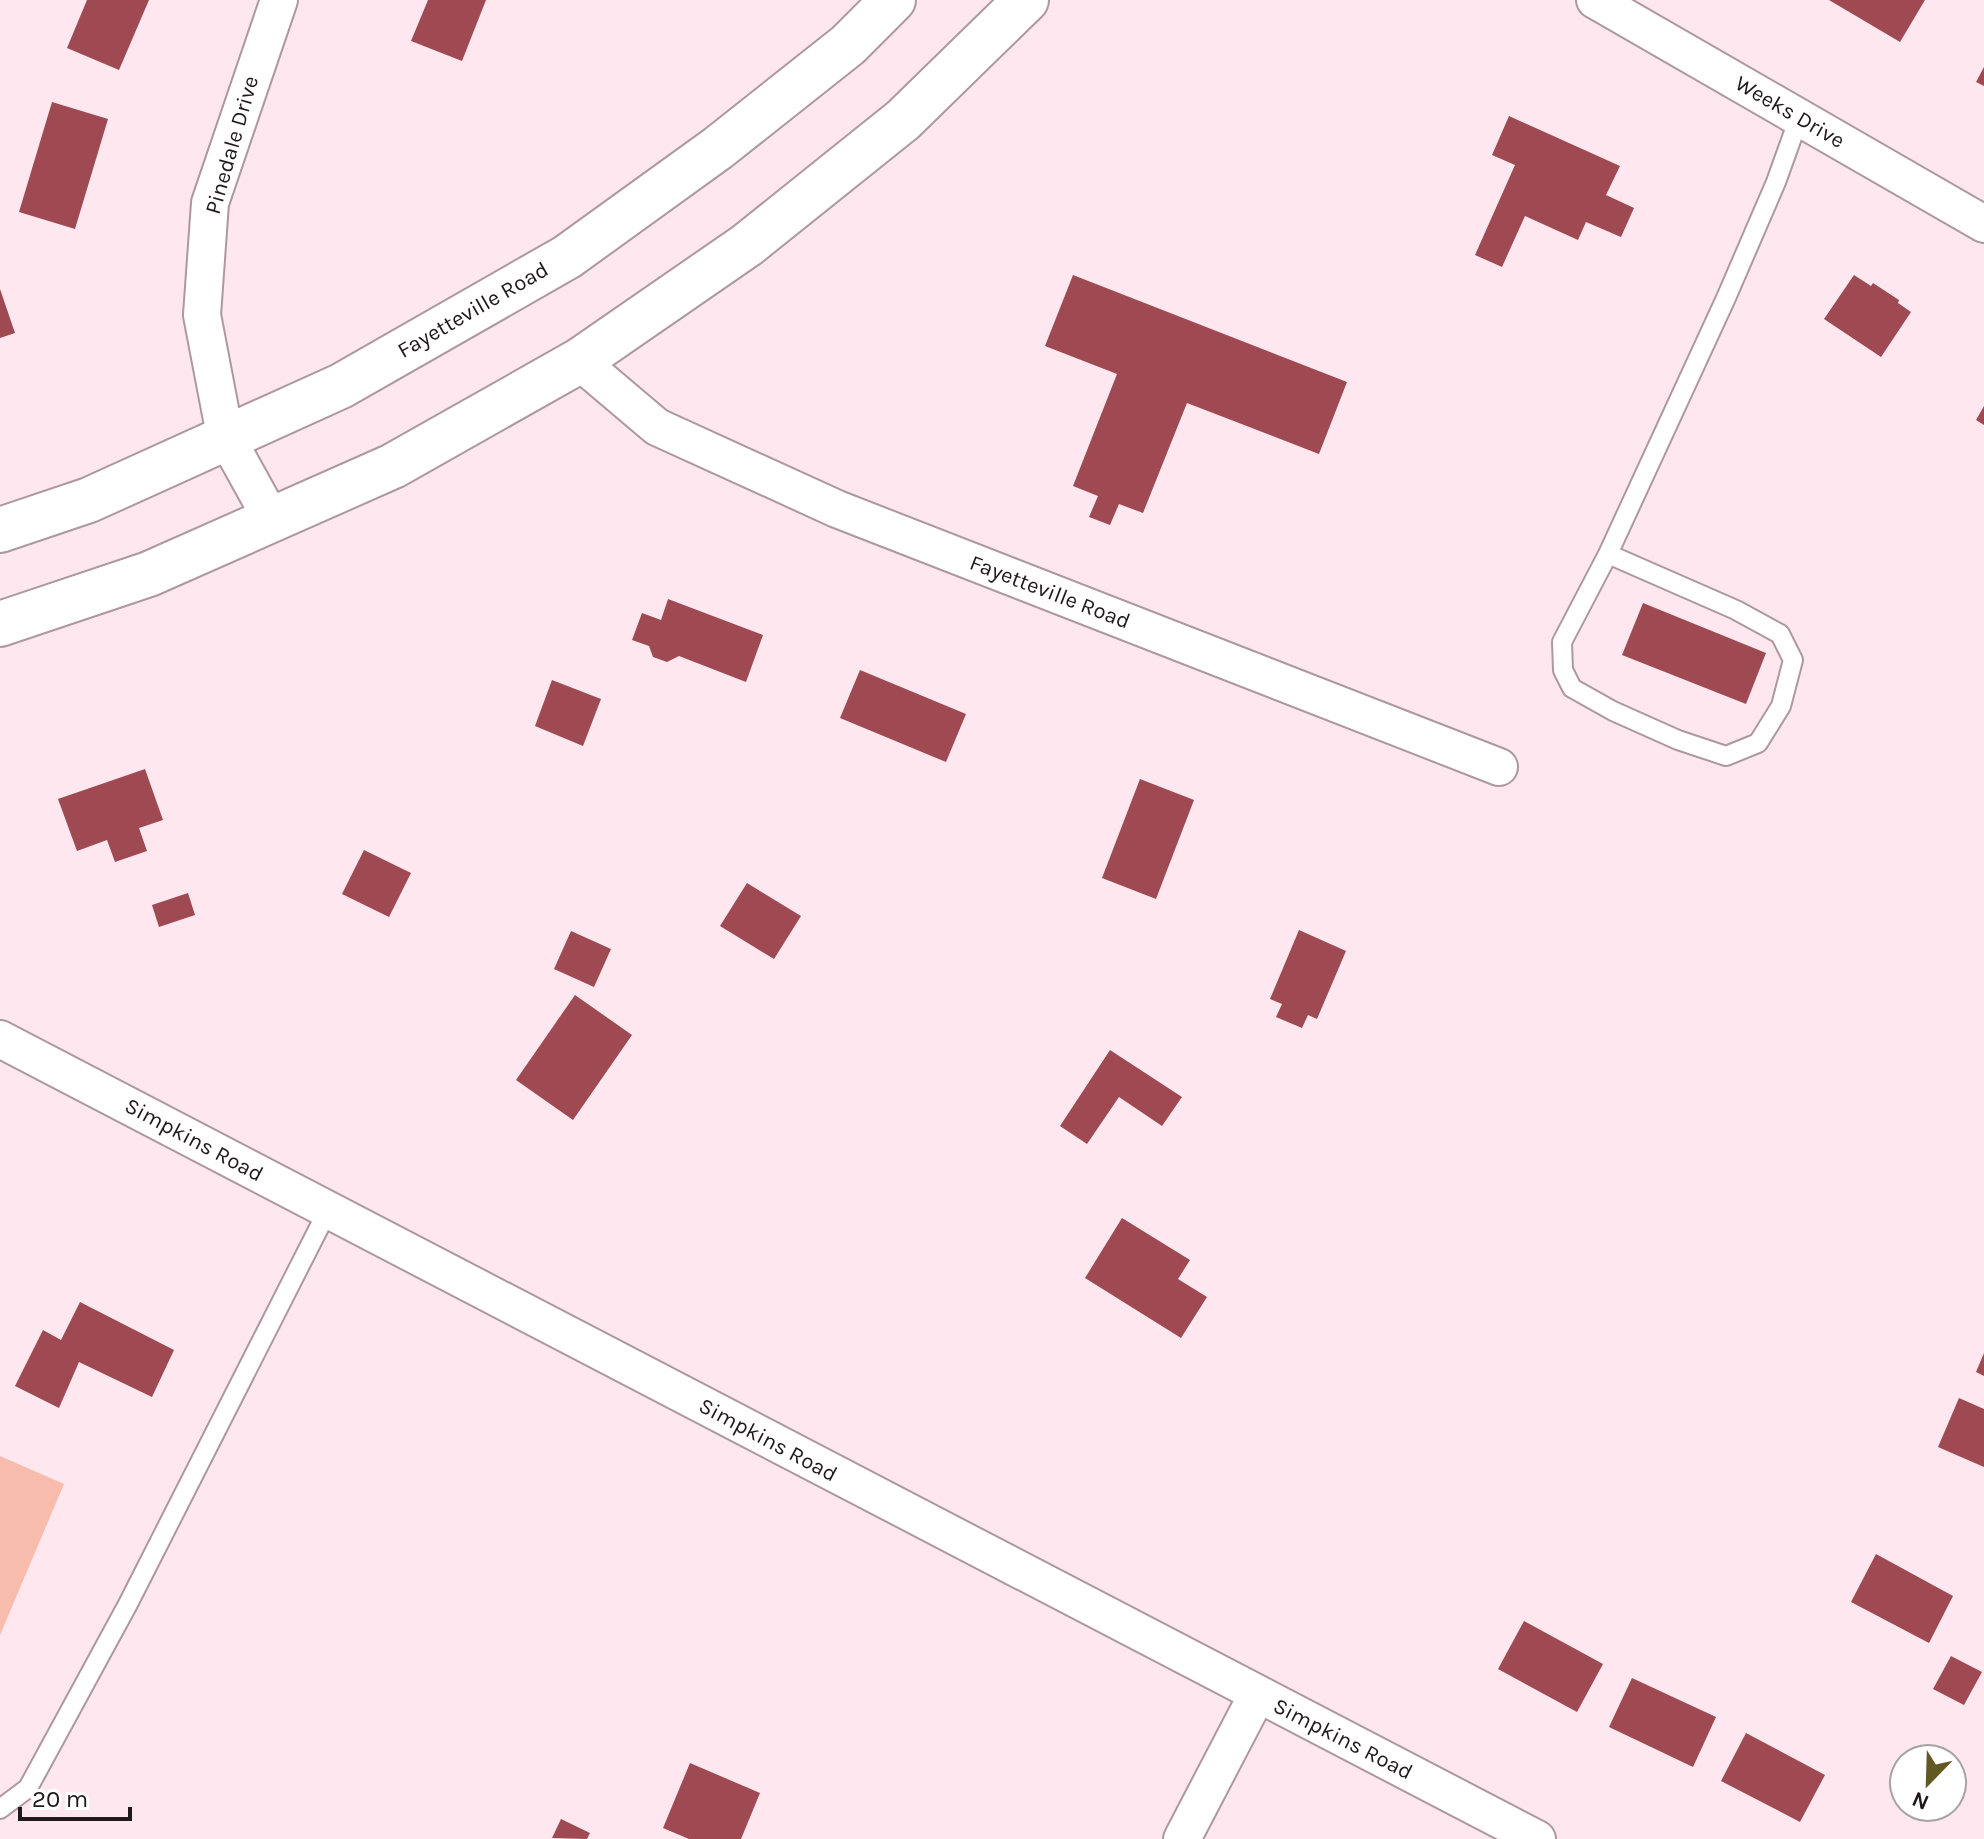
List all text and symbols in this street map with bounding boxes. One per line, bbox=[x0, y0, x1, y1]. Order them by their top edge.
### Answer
street label: Weeks Drive bbox=[1731, 70, 1849, 154]
street label: Pinedale Drive bbox=[200, 73, 264, 217]
street label: Fayetteville Road bbox=[393, 256, 553, 364]
street label: Fayetteville Road bbox=[966, 549, 1134, 635]
street label: Simpkins Road bbox=[120, 1093, 268, 1187]
street label: Simpkins Road bbox=[694, 1393, 842, 1487]
street label: Simpkins Road bbox=[1269, 1693, 1417, 1785]
north arrow bbox=[1888, 1743, 1968, 1823]
scale bar bbox=[20, 1771, 130, 1821]
text: 20 m bbox=[32, 1785, 88, 1813]
text: N bbox=[1908, 1785, 1933, 1816]

